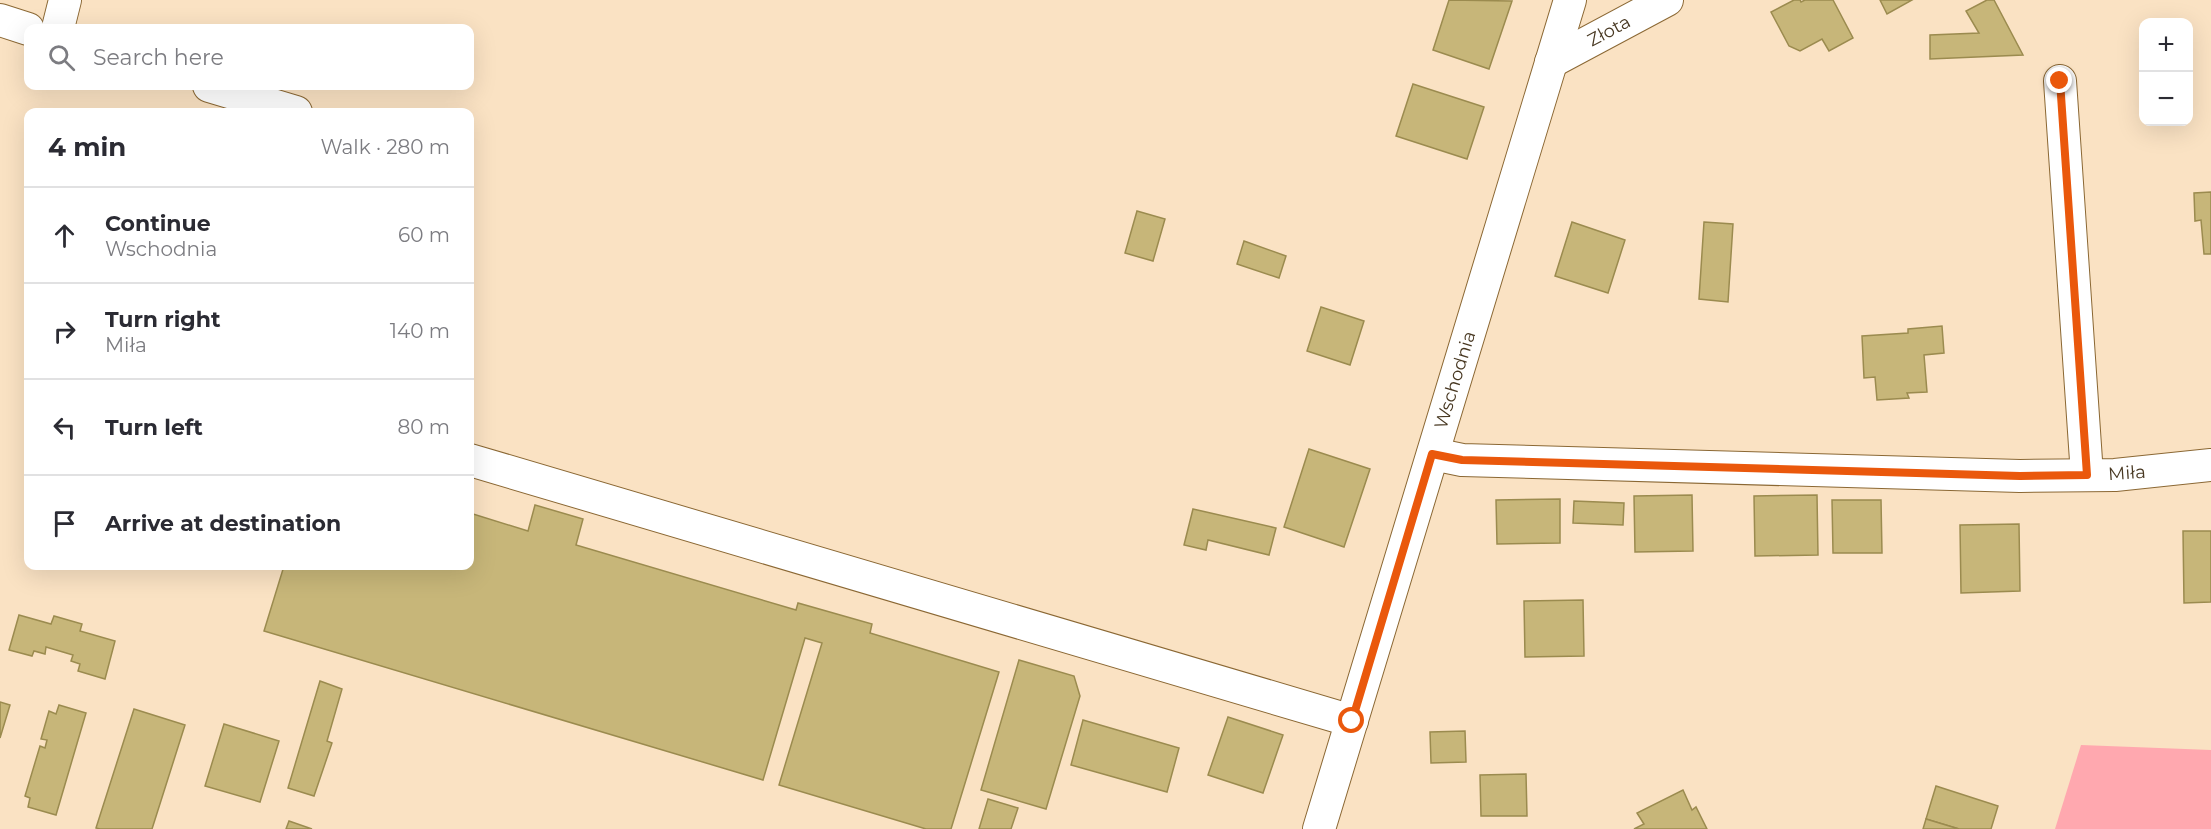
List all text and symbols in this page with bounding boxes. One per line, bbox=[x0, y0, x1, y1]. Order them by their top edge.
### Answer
street label: Złota bbox=[1584, 11, 1634, 51]
map controls bbox=[2139, 18, 2193, 126]
button: + bbox=[2139, 18, 2193, 72]
search box bbox=[24, 24, 474, 90]
icon: search bbox=[45, 41, 78, 74]
text: Search here bbox=[93, 44, 224, 71]
route end bbox=[2046, 67, 2072, 93]
button: − bbox=[2139, 72, 2193, 126]
text: 4 min bbox=[48, 131, 126, 163]
text: Walk · 280 m bbox=[320, 135, 450, 159]
text: Continue bbox=[105, 210, 211, 237]
icon: ahead bbox=[48, 219, 81, 252]
text: 60 m bbox=[398, 223, 450, 247]
text: Wschodnia bbox=[105, 237, 217, 261]
text: Turn right bbox=[105, 306, 220, 333]
icon: right bbox=[48, 315, 81, 348]
text: 140 m bbox=[390, 319, 450, 343]
street label: Wschodnia bbox=[1430, 328, 1480, 432]
text: Miła bbox=[105, 333, 147, 357]
icon: left bbox=[48, 411, 81, 444]
text: Turn left bbox=[105, 414, 203, 441]
text: 80 m bbox=[398, 415, 450, 439]
street label: Miła bbox=[2107, 461, 2147, 485]
icon: arrive bbox=[48, 507, 81, 540]
text: Arrive at destination bbox=[105, 510, 341, 537]
route start bbox=[1338, 707, 1364, 733]

